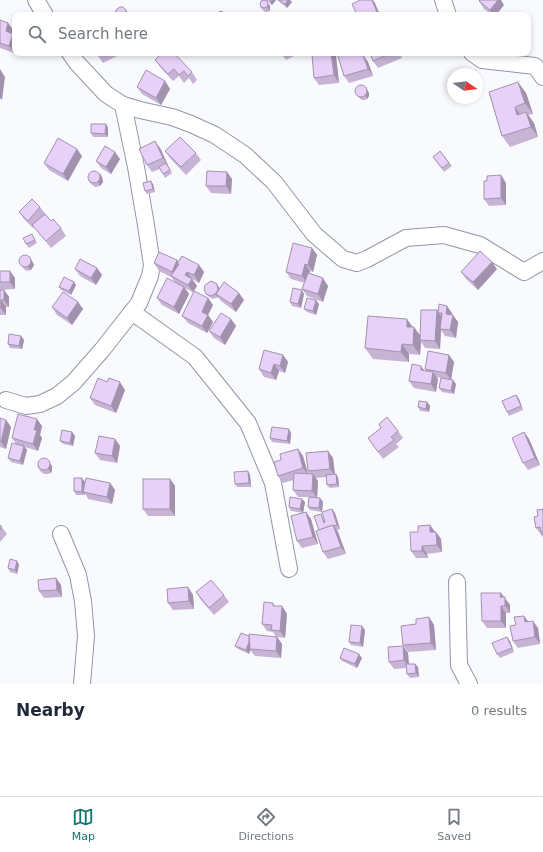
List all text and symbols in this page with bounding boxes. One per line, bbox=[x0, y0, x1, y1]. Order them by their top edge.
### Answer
search box bbox=[12, 12, 531, 56]
icon: search bbox=[26, 23, 48, 45]
text: Search here bbox=[58, 25, 148, 43]
north arrow bbox=[447, 68, 483, 104]
text: Nearby bbox=[16, 700, 85, 720]
text: 0 results bbox=[471, 703, 527, 718]
tab: Map bbox=[72, 806, 95, 843]
tab: Directions bbox=[238, 806, 294, 843]
tab: Saved bbox=[437, 806, 471, 843]

